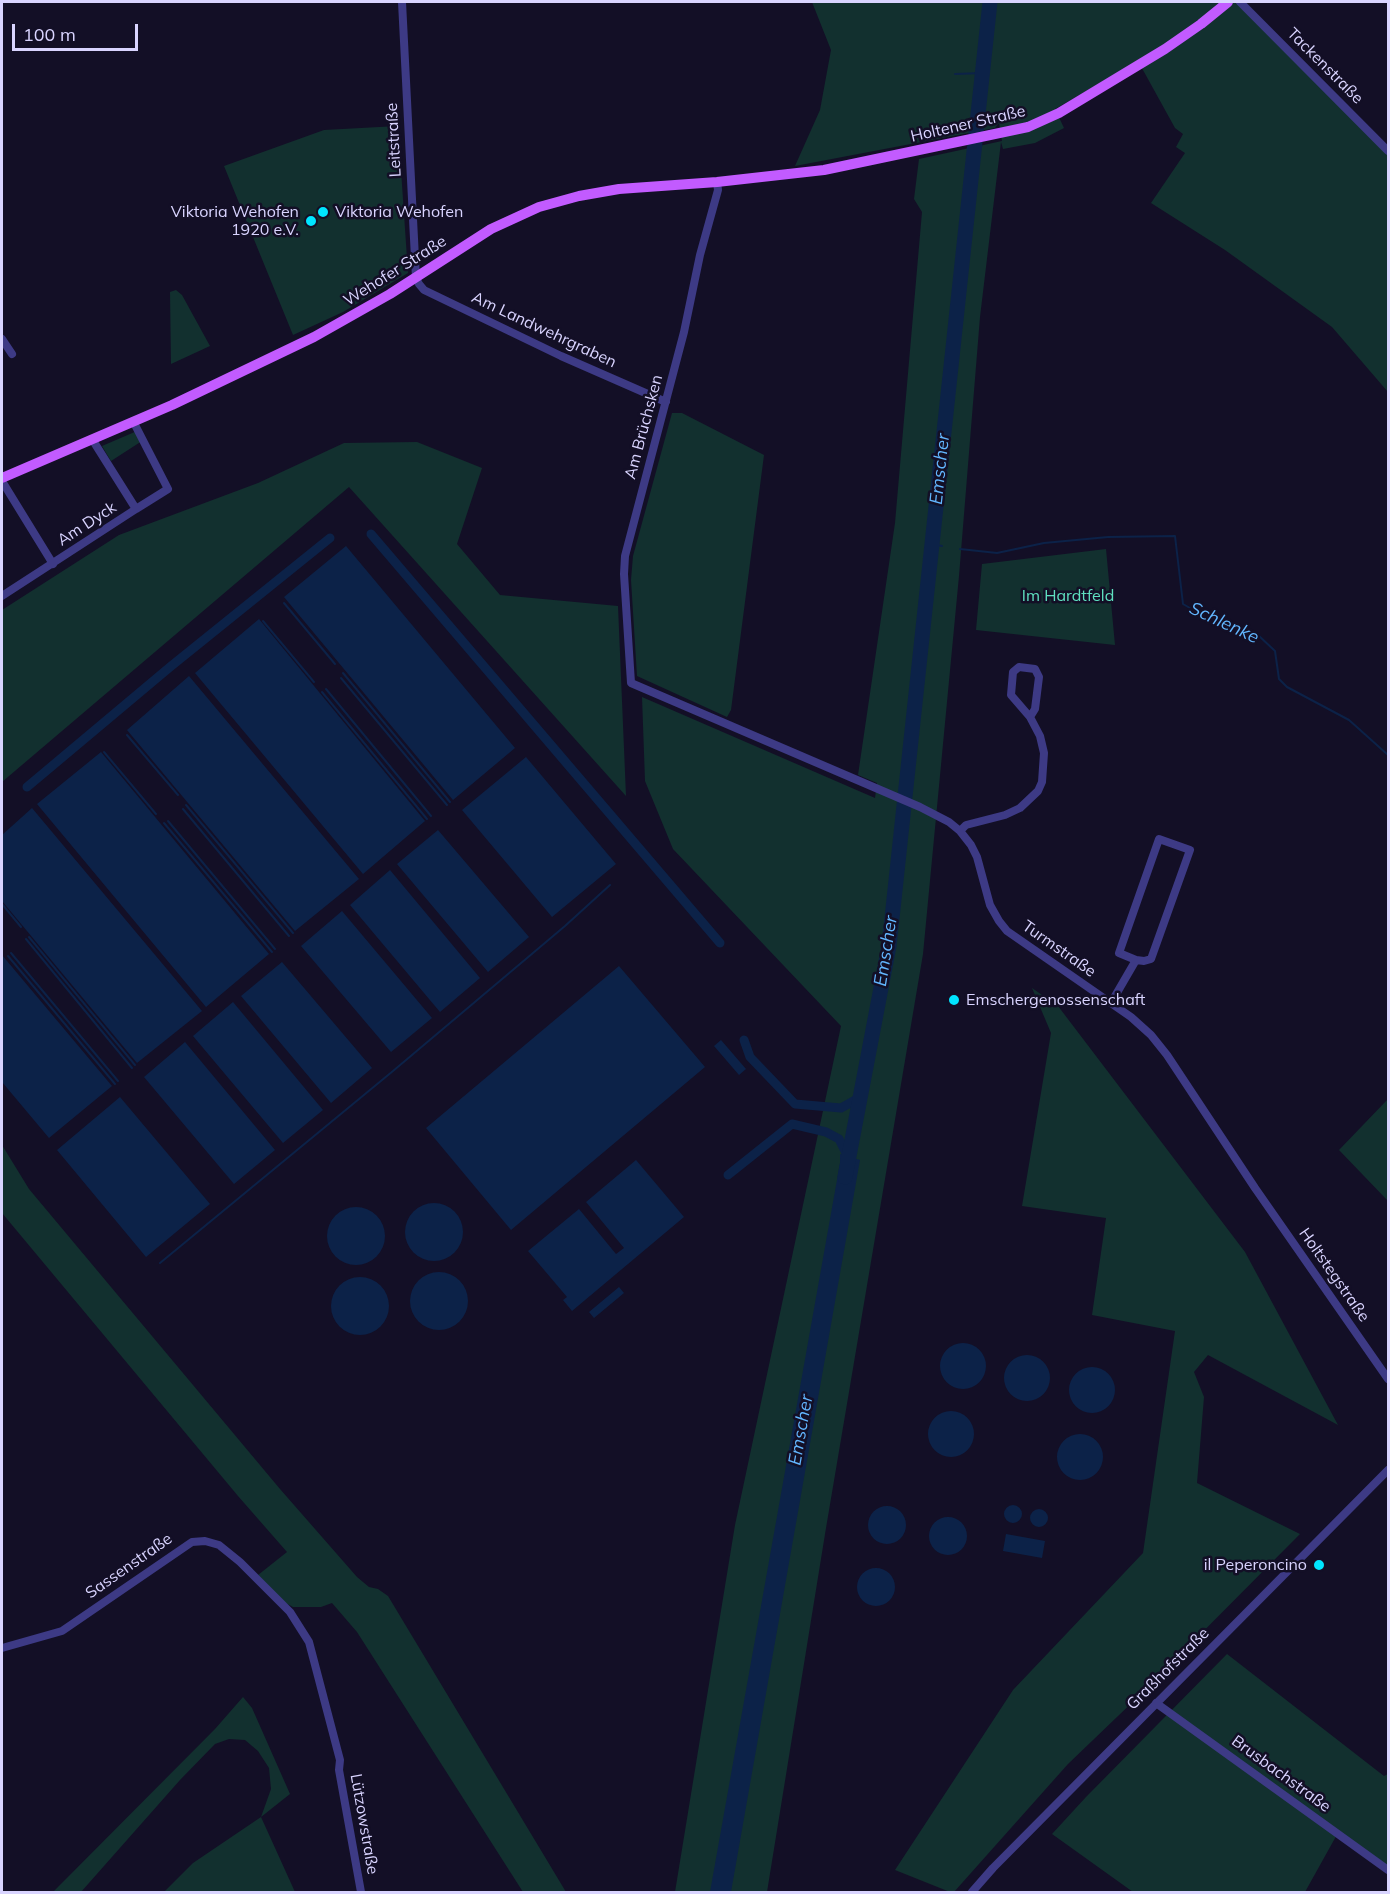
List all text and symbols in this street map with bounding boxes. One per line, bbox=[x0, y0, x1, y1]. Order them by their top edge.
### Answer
scale bar bbox=[15, 12, 141, 50]
text: 100 m bbox=[23, 23, 76, 46]
street label: Tackenstraße bbox=[1283, 24, 1367, 108]
street label: Holtener Straße bbox=[909, 101, 1027, 147]
street label: Leitstraße bbox=[382, 102, 406, 178]
place label: Viktoria Wehofen 1920 e.V. bbox=[171, 202, 299, 240]
place label: Viktoria Wehofen bbox=[335, 202, 463, 222]
marker: Viktoria Wehofen bbox=[316, 205, 330, 219]
marker: Viktoria Wehofen 1920 e.V. bbox=[304, 214, 318, 228]
street label: Wehofer Straße bbox=[340, 232, 450, 310]
street label: Am Landwehrgraben bbox=[469, 288, 619, 372]
street label: Am Brüchsken bbox=[621, 373, 667, 481]
water label: Emscher bbox=[926, 433, 954, 505]
street label: Am Dyck bbox=[54, 498, 120, 550]
park label: Im Hardtfeld bbox=[1022, 586, 1114, 606]
water label: Schlenke bbox=[1186, 598, 1262, 648]
water label: Emscher bbox=[870, 914, 902, 988]
street label: Turmstraße bbox=[1019, 917, 1099, 981]
place label: Emschergenossenschaft bbox=[966, 990, 1145, 1010]
marker: Emschergenossenschaft bbox=[947, 993, 961, 1007]
street label: Holtstegstraße bbox=[1295, 1224, 1373, 1326]
water label: Emscher bbox=[784, 1393, 818, 1467]
street label: Sassenstraße bbox=[82, 1529, 176, 1603]
place label: il Peperoncino bbox=[1204, 1555, 1307, 1575]
marker: il Peperoncino bbox=[1312, 1558, 1326, 1572]
street label: Graßhofstraße bbox=[1123, 1624, 1213, 1714]
street label: Brusbachstraße bbox=[1228, 1732, 1334, 1816]
street label: Lützowstraße bbox=[346, 1772, 382, 1876]

